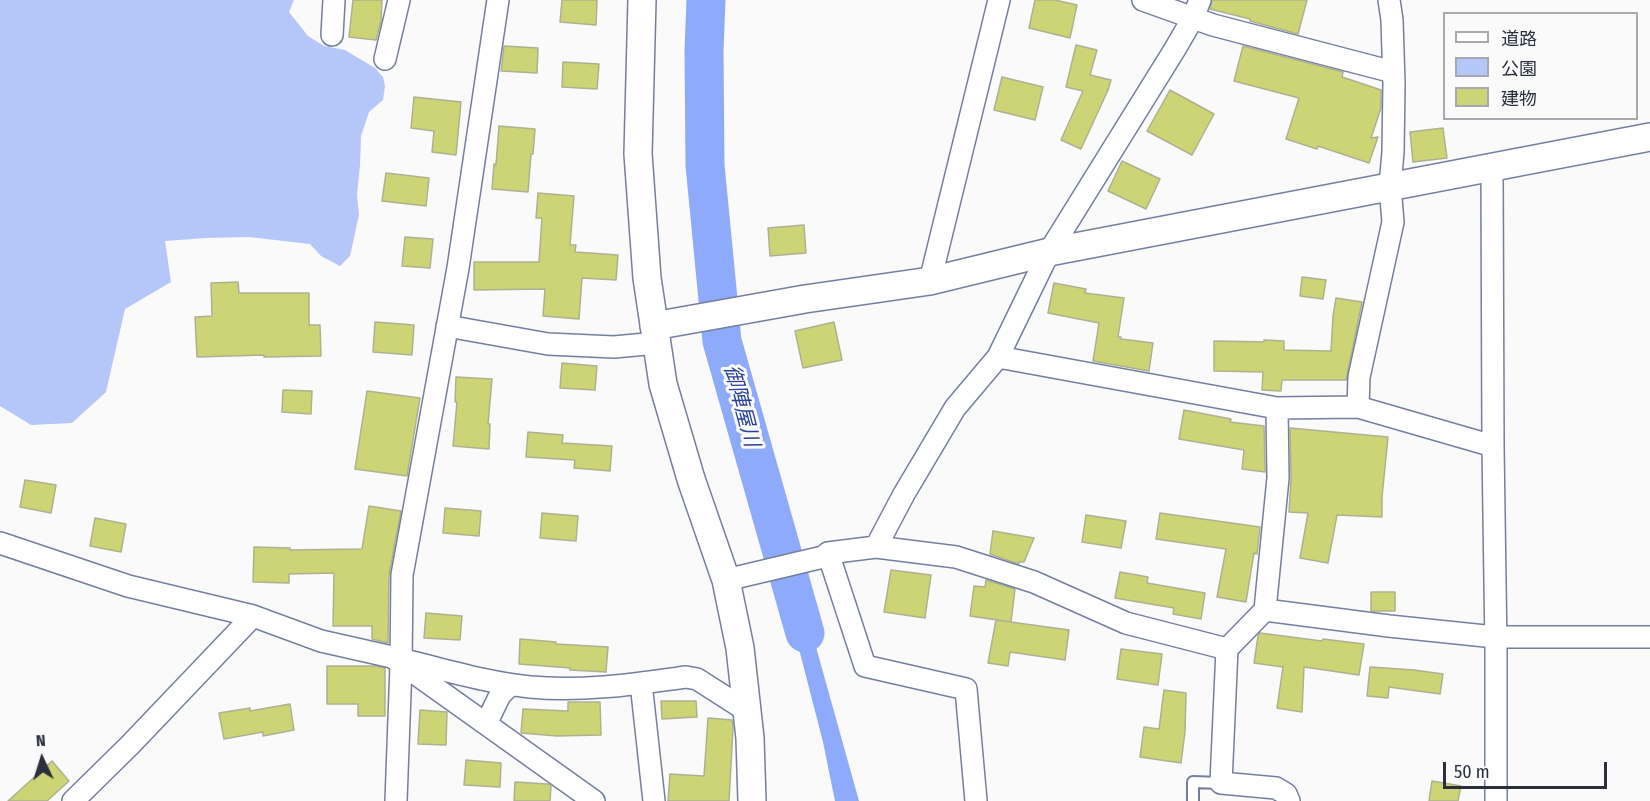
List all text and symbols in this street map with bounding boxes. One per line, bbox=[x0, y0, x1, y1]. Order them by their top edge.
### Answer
legend bbox=[1443, 12, 1638, 120]
text: 道路 bbox=[1501, 28, 1537, 50]
text: 公園 bbox=[1501, 58, 1537, 80]
text: 建物 bbox=[1501, 88, 1537, 110]
water label: 御陣屋川 bbox=[718, 362, 764, 450]
north arrow bbox=[12, 729, 72, 789]
text: N bbox=[35, 731, 46, 750]
scale bar bbox=[1446, 750, 1610, 788]
text: 50 m bbox=[1454, 761, 1490, 783]

